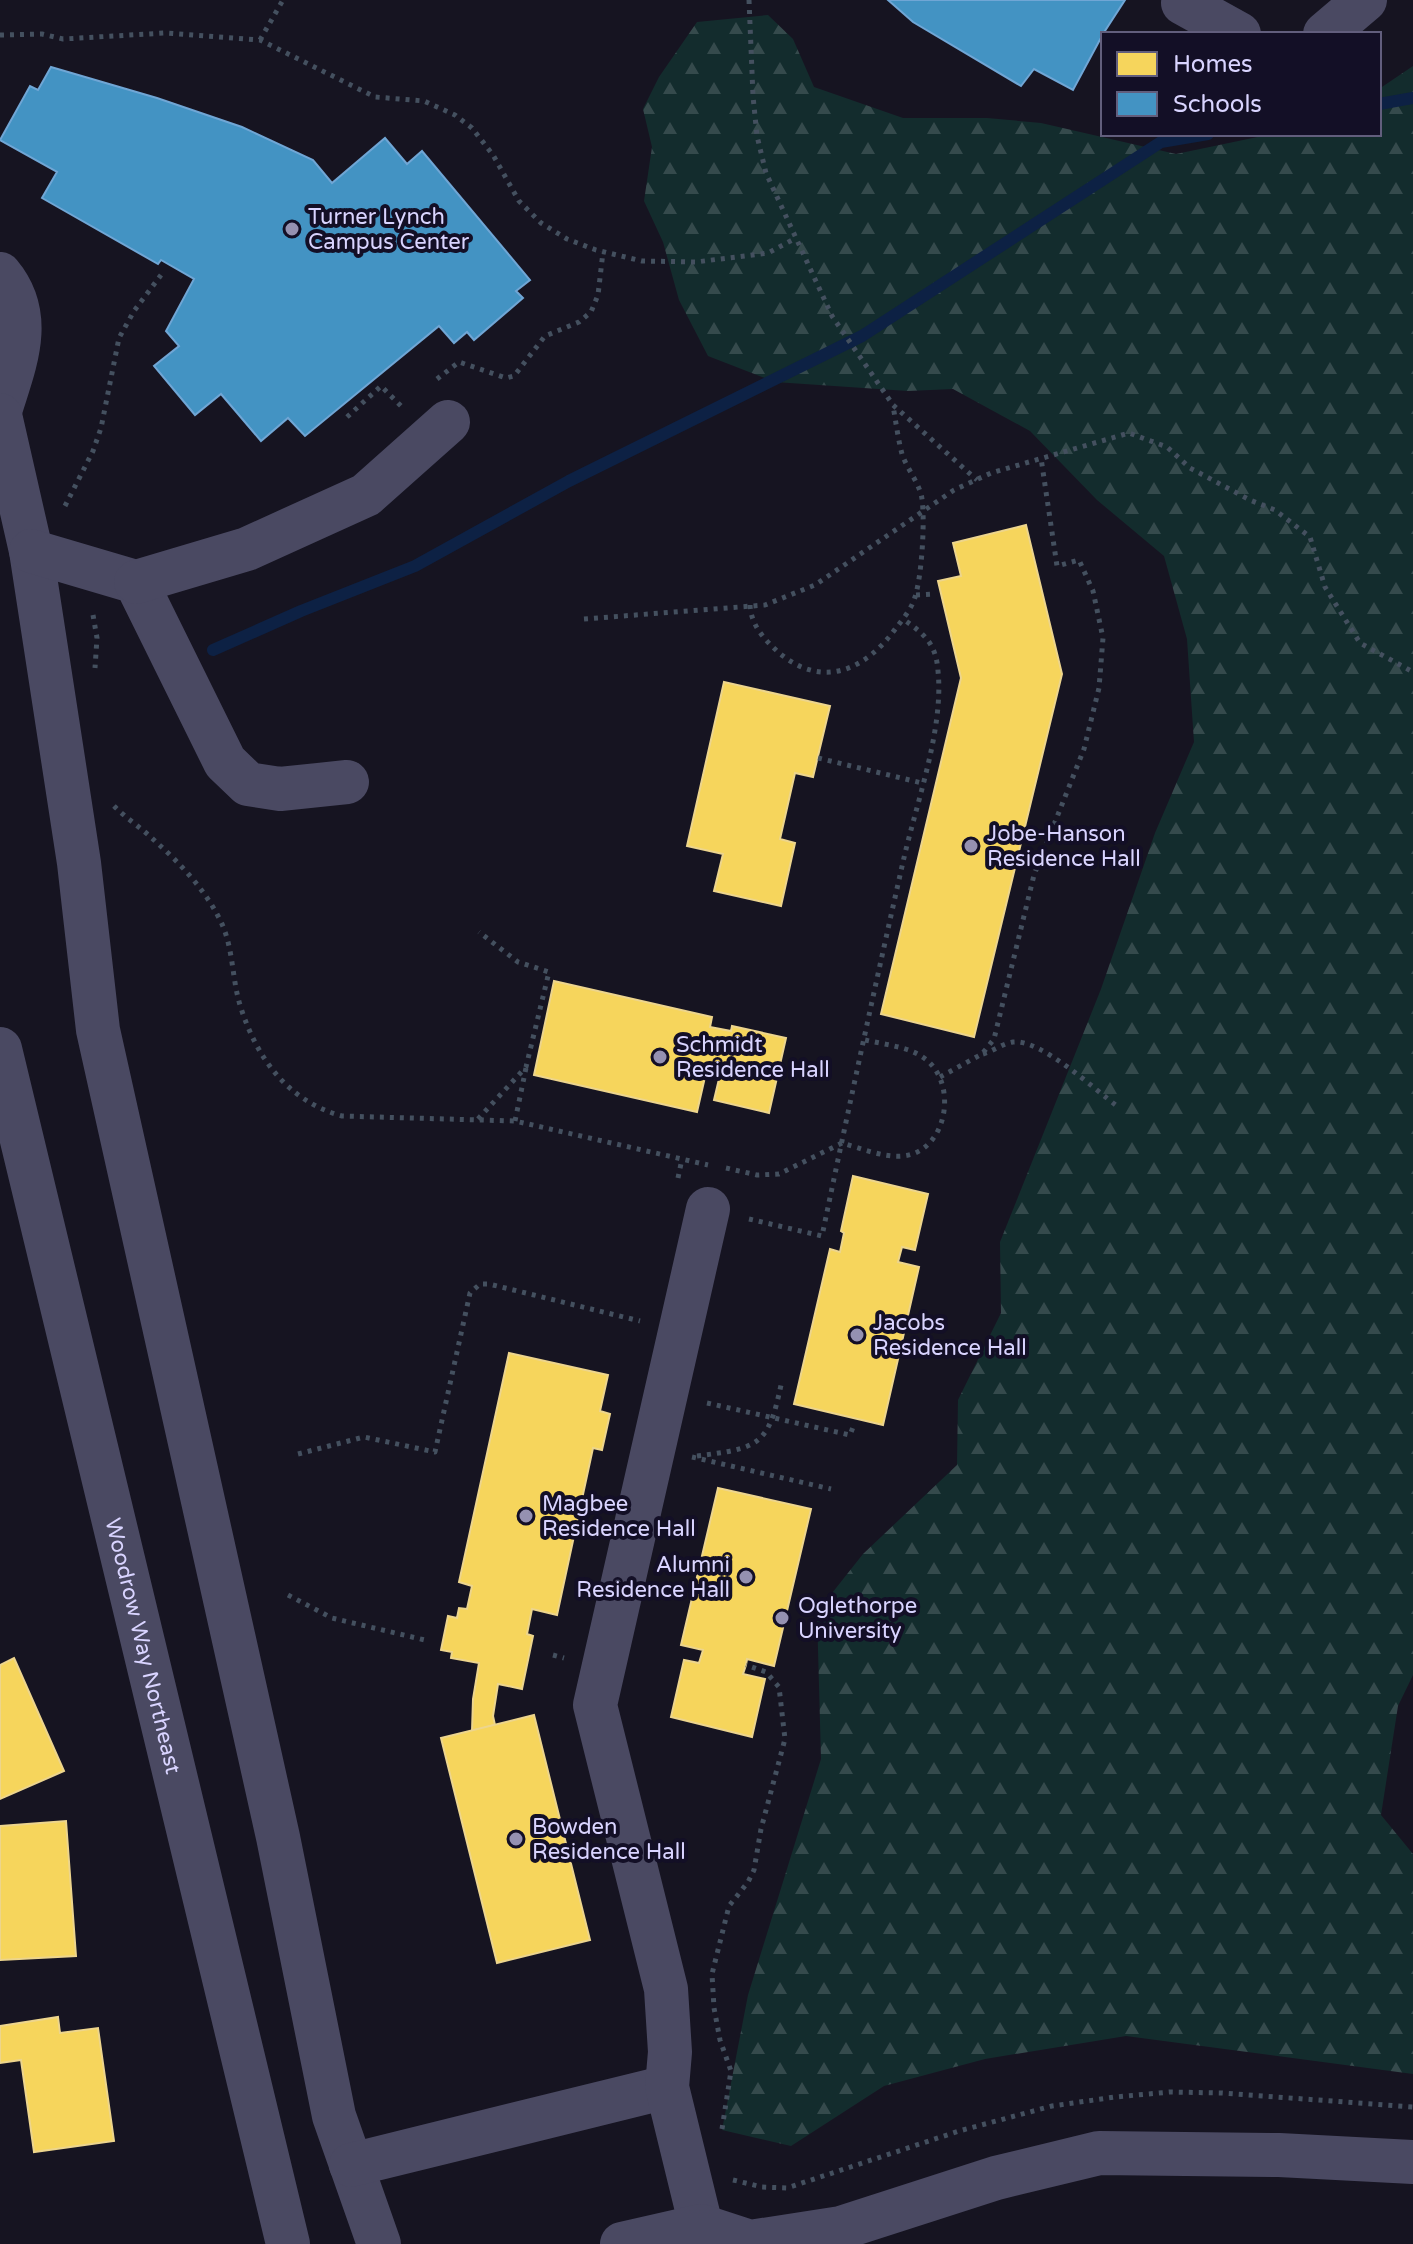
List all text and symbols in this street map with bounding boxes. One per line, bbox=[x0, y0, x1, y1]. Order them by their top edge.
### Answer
legend bbox=[1101, 32, 1381, 136]
text: Homes bbox=[1173, 50, 1253, 79]
text: Schools bbox=[1173, 90, 1262, 119]
place label: Turner Lynch Campus Center bbox=[308, 204, 470, 255]
marker: Turner Lynch Campus Center bbox=[283, 220, 301, 238]
place label: Jobe-Hanson Residence Hall bbox=[987, 821, 1141, 872]
marker: Jobe-Hanson Residence Hall bbox=[962, 837, 980, 855]
place label: Schmidt Residence Hall bbox=[676, 1032, 830, 1083]
marker: Schmidt Residence Hall bbox=[651, 1048, 669, 1066]
place label: Jacobs Residence Hall bbox=[873, 1310, 1027, 1361]
marker: Jacobs Residence Hall bbox=[848, 1326, 866, 1344]
place label: Magbee Residence Hall bbox=[542, 1491, 696, 1542]
marker: Magbee Residence Hall bbox=[517, 1507, 535, 1525]
street label: Woodrow Way Northeast bbox=[100, 1516, 186, 1777]
place label: Alumni Residence Hall bbox=[576, 1552, 730, 1603]
marker: Alumni Residence Hall bbox=[737, 1568, 755, 1586]
place label: Oglethorpe University bbox=[798, 1593, 917, 1644]
marker: Oglethorpe University bbox=[773, 1609, 791, 1627]
place label: Bowden Residence Hall bbox=[532, 1814, 686, 1865]
marker: Bowden Residence Hall bbox=[507, 1830, 525, 1848]

